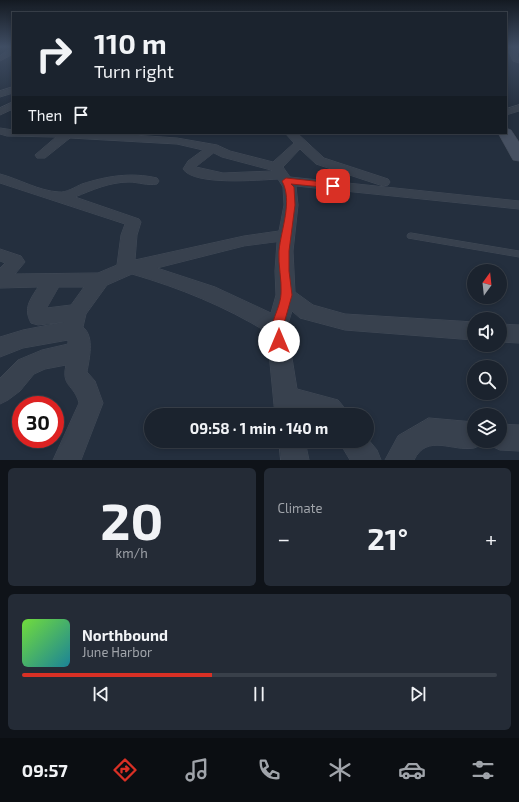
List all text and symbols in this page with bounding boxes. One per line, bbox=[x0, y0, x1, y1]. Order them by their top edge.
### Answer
text: 110 m bbox=[94, 26, 167, 60]
icon: right bbox=[28, 28, 80, 80]
text: Turn right bbox=[94, 60, 174, 82]
icon: arrive bbox=[70, 104, 92, 126]
text: Then bbox=[28, 106, 62, 124]
pin bbox=[316, 169, 350, 203]
icon: arrive bbox=[322, 175, 344, 197]
north arrow bbox=[467, 264, 507, 304]
map controls bbox=[467, 264, 507, 448]
button: sound bbox=[467, 312, 507, 352]
position arrow bbox=[258, 320, 300, 362]
button: search bbox=[467, 360, 507, 400]
speed limit sign: 30 bbox=[12, 396, 64, 448]
button: layers bbox=[467, 408, 507, 448]
text: 09:58 · 1 min · 140 m bbox=[190, 419, 328, 437]
text: 20 bbox=[100, 488, 163, 550]
text: Climate bbox=[278, 500, 322, 516]
text: 21° bbox=[367, 520, 408, 556]
text: − bbox=[278, 525, 290, 551]
text: + bbox=[485, 525, 497, 551]
text: km/h bbox=[116, 545, 148, 561]
text: Northbound bbox=[82, 626, 168, 644]
text: June Harbor bbox=[82, 644, 152, 660]
icon: previous bbox=[90, 683, 112, 705]
icon: pause bbox=[248, 683, 270, 705]
icon: next bbox=[407, 683, 429, 705]
icon: directions bbox=[111, 756, 139, 784]
icon: music bbox=[183, 756, 211, 784]
icon: phone bbox=[255, 756, 283, 784]
icon: climate bbox=[326, 756, 354, 784]
icon: car bbox=[398, 756, 426, 784]
icon: filters bbox=[469, 756, 497, 784]
text: 09:57 bbox=[22, 759, 68, 781]

